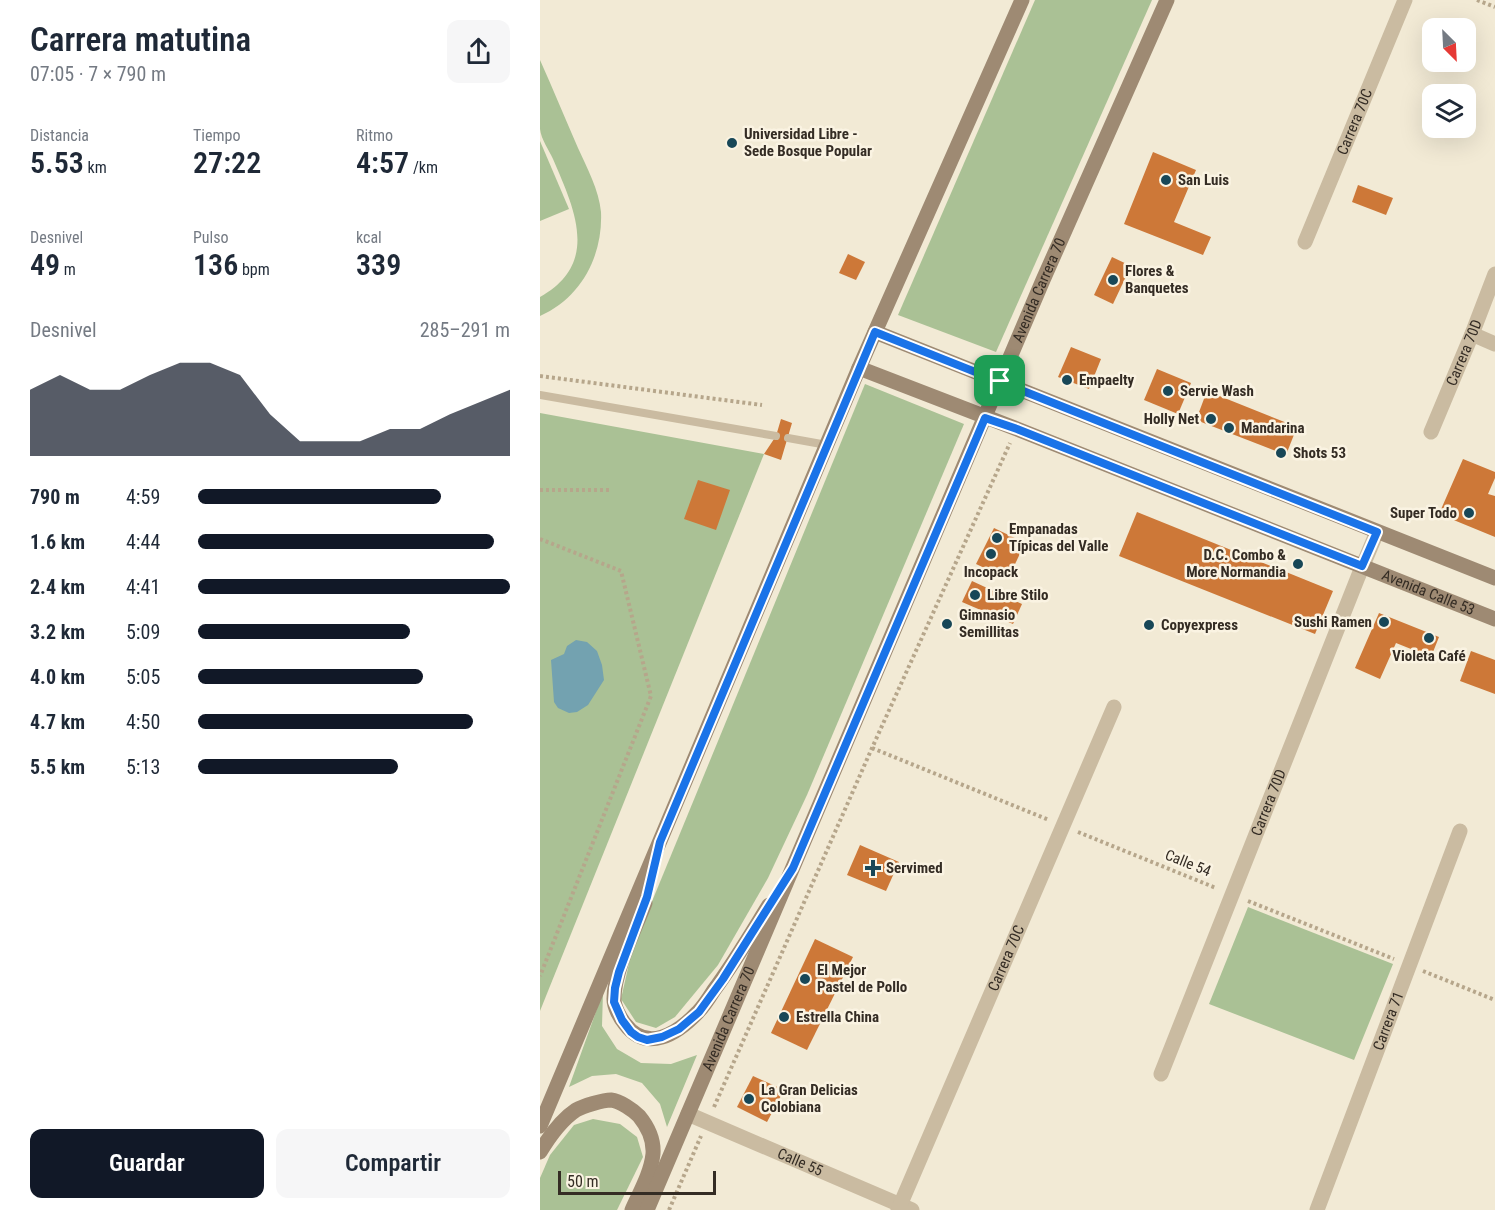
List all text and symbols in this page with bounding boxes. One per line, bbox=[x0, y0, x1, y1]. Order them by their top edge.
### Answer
north arrow bbox=[1422, 18, 1476, 72]
map controls bbox=[1422, 18, 1476, 138]
text: Carrera matutina bbox=[30, 20, 251, 59]
button: share bbox=[447, 20, 510, 83]
text: 07:05 · 7 × 790 m bbox=[30, 62, 166, 86]
button: layers bbox=[1422, 84, 1476, 138]
street label: Carrera 70C bbox=[1333, 86, 1376, 158]
place label: Universidad Libre - Sede Bosque Popular bbox=[744, 125, 872, 160]
text: Distancia bbox=[30, 126, 89, 145]
text: Tiempo bbox=[193, 126, 240, 145]
text: Ritmo bbox=[356, 126, 393, 145]
marker: Universidad Libre - Sede Bosque Popular bbox=[725, 136, 739, 150]
text: 5.53 bbox=[30, 145, 84, 180]
text: 27:22 bbox=[193, 145, 261, 180]
text: 4:57 bbox=[356, 145, 409, 180]
text: km bbox=[84, 158, 107, 177]
text: /km bbox=[409, 158, 438, 177]
place label: San Luis bbox=[1178, 171, 1229, 189]
marker: San Luis bbox=[1159, 173, 1173, 187]
text: Desnivel bbox=[30, 228, 83, 247]
text: Pulso bbox=[193, 228, 229, 247]
text: kcal bbox=[356, 228, 382, 247]
street label: Avenida Carrera 70 bbox=[1009, 235, 1070, 345]
text: 49 bbox=[30, 247, 60, 282]
text: 136 bbox=[193, 247, 238, 282]
text: 339 bbox=[356, 247, 401, 282]
text: m bbox=[60, 260, 76, 279]
text: bpm bbox=[238, 260, 270, 279]
place label: Flores & Banquetes bbox=[1125, 262, 1189, 297]
marker: Flores & Banquetes bbox=[1106, 273, 1120, 287]
street label: Carrera 70D bbox=[1442, 317, 1486, 388]
text: Desnivel bbox=[30, 318, 97, 342]
text: 285–291 m bbox=[420, 318, 510, 342]
pin bbox=[974, 355, 1025, 406]
icon: arrive bbox=[983, 364, 1016, 397]
place label: Empaelty bbox=[1079, 371, 1135, 389]
marker: Empaelty bbox=[1060, 373, 1074, 387]
place label: Servie Wash bbox=[1180, 382, 1254, 400]
marker: Servie Wash bbox=[1161, 384, 1175, 398]
place label: Holly Net bbox=[1144, 410, 1199, 428]
marker: Holly Net bbox=[1204, 412, 1218, 426]
place label: Mandarina bbox=[1241, 419, 1305, 437]
marker: Mandarina bbox=[1222, 421, 1236, 435]
place label: Shots 53 bbox=[1293, 444, 1346, 462]
marker: Shots 53 bbox=[1274, 446, 1288, 460]
text: 790 m bbox=[30, 485, 80, 509]
text: 4:59 bbox=[126, 485, 160, 509]
place label: Super Todo bbox=[1390, 504, 1457, 522]
marker: Super Todo bbox=[1462, 506, 1476, 520]
place label: Empanadas Típicas del Valle bbox=[1009, 520, 1109, 555]
text: 1.6 km bbox=[30, 530, 85, 554]
text: 4:44 bbox=[126, 530, 160, 554]
marker: Empanadas Típicas del Valle bbox=[990, 531, 1004, 545]
place label: D.C. Combo & More Normandia bbox=[1186, 546, 1286, 581]
marker: Incopack bbox=[984, 547, 998, 561]
marker: D.C. Combo & More Normandia bbox=[1291, 557, 1305, 571]
place label: Incopack bbox=[964, 563, 1019, 581]
street label: Avenida Calle 53 bbox=[1379, 566, 1477, 619]
text: 2.4 km bbox=[30, 575, 85, 599]
text: 4:41 bbox=[126, 575, 160, 599]
place label: Libre Stilo bbox=[987, 586, 1049, 604]
marker: Libre Stilo bbox=[968, 588, 982, 602]
place label: Gimnasio Semillitas bbox=[959, 606, 1019, 641]
place label: Sushi Ramen bbox=[1294, 613, 1372, 631]
marker: Sushi Ramen bbox=[1377, 615, 1391, 629]
place label: Copyexpress bbox=[1161, 616, 1238, 634]
marker: Gimnasio Semillitas bbox=[940, 617, 954, 631]
marker: Copyexpress bbox=[1142, 618, 1156, 632]
text: 3.2 km bbox=[30, 620, 85, 644]
text: 5:09 bbox=[126, 620, 160, 644]
marker: Violeta Café bbox=[1422, 631, 1436, 645]
place label: Violeta Café bbox=[1392, 647, 1466, 665]
text: 4.0 km bbox=[30, 665, 85, 689]
text: 5:05 bbox=[126, 665, 160, 689]
text: 4.7 km bbox=[30, 710, 85, 734]
text: 4:50 bbox=[126, 710, 160, 734]
text: 5.5 km bbox=[30, 755, 85, 779]
text: 5:13 bbox=[126, 755, 160, 779]
street label: Carrera 70D bbox=[1247, 767, 1290, 838]
street label: Calle 54 bbox=[1162, 846, 1214, 880]
marker: Servimed bbox=[864, 859, 882, 877]
place label: Servimed bbox=[886, 859, 943, 877]
street label: Carrera 70C bbox=[984, 923, 1028, 994]
place label: El Mejor Pastel de Pollo bbox=[817, 961, 907, 996]
street label: Avenida Carrera 70 bbox=[698, 964, 759, 1074]
marker: El Mejor Pastel de Pollo bbox=[798, 972, 812, 986]
street label: Carrera 71 bbox=[1369, 989, 1408, 1053]
place label: Estrella China bbox=[796, 1008, 879, 1026]
marker: Estrella China bbox=[777, 1010, 791, 1024]
place label: La Gran Delicias Colobiana bbox=[761, 1081, 858, 1116]
marker: La Gran Delicias Colobiana bbox=[742, 1092, 756, 1106]
button: Guardar bbox=[30, 1129, 264, 1198]
button: Compartir bbox=[276, 1129, 510, 1198]
street label: Calle 55 bbox=[775, 1144, 826, 1180]
scale bar bbox=[558, 1168, 716, 1196]
text: 50 m bbox=[567, 1172, 599, 1191]

